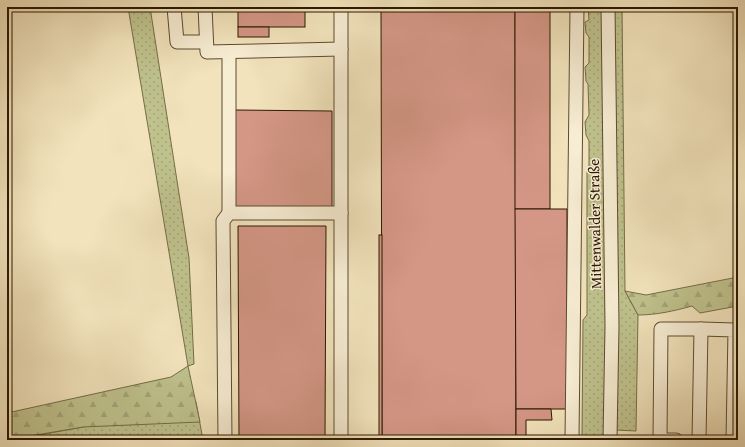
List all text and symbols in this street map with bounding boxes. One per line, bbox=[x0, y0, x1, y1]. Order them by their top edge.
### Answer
street label: Mittenwalder Straße bbox=[583, 159, 606, 289]

